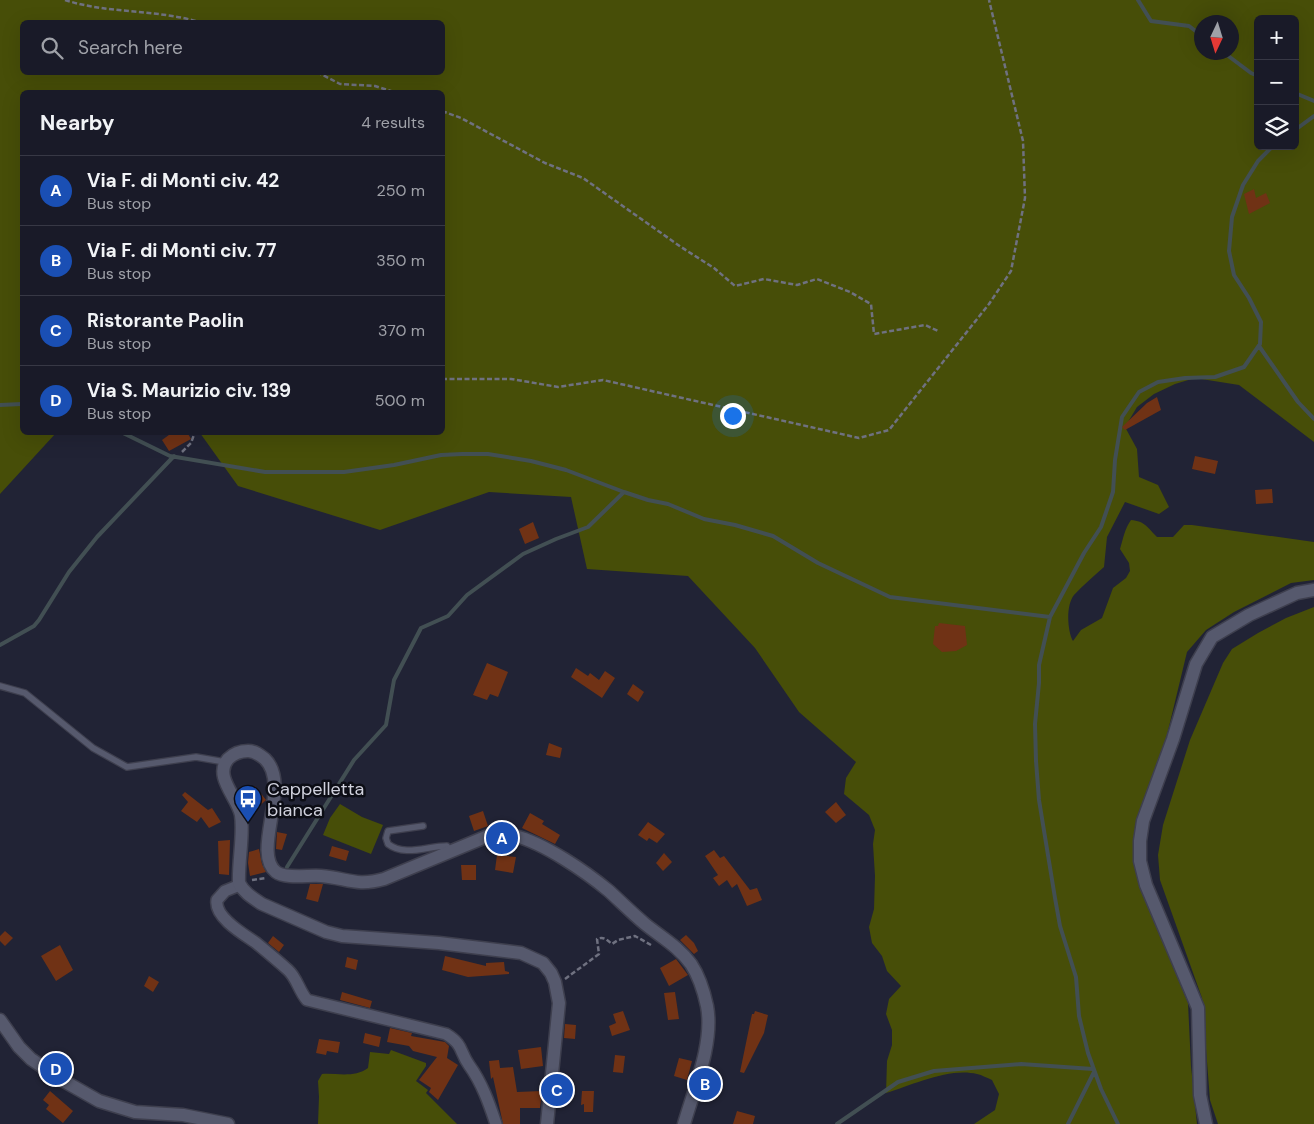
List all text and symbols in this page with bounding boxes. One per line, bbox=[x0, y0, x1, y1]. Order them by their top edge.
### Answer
north arrow bbox=[1194, 15, 1239, 60]
map controls bbox=[1254, 15, 1299, 150]
button: + bbox=[1254, 15, 1299, 60]
search box bbox=[20, 20, 445, 75]
icon: search bbox=[38, 34, 66, 62]
text: Search here bbox=[78, 35, 183, 60]
button: − bbox=[1254, 60, 1299, 105]
button: layers bbox=[1254, 105, 1299, 150]
text: Nearby bbox=[40, 109, 114, 137]
text: 4 results bbox=[361, 112, 425, 133]
text: Via F. di Monti civ. 42 bbox=[87, 168, 279, 193]
text: A bbox=[50, 180, 62, 201]
text: 250 m bbox=[377, 180, 425, 201]
text: Bus stop bbox=[87, 193, 151, 214]
text: Via F. di Monti civ. 77 bbox=[87, 238, 276, 263]
text: B bbox=[51, 250, 61, 271]
text: 350 m bbox=[376, 250, 425, 271]
text: Bus stop bbox=[87, 263, 151, 284]
text: Ristorante Paolin bbox=[87, 308, 244, 333]
text: C bbox=[50, 320, 62, 341]
text: 370 m bbox=[378, 320, 425, 341]
text: Bus stop bbox=[87, 333, 151, 354]
text: Via S. Maurizio civ. 139 bbox=[87, 378, 291, 403]
text: D bbox=[50, 390, 62, 411]
text: 500 m bbox=[375, 390, 425, 411]
text: Bus stop bbox=[87, 403, 151, 424]
your location bbox=[720, 403, 746, 429]
place label: Cappelletta bianca bbox=[267, 777, 364, 822]
bus stop icon: Cappelletta bianca bbox=[233, 784, 263, 823]
pin: A bbox=[486, 819, 518, 857]
pin: D bbox=[40, 1050, 72, 1088]
pin: B bbox=[689, 1065, 721, 1103]
pin: C bbox=[541, 1071, 573, 1109]

